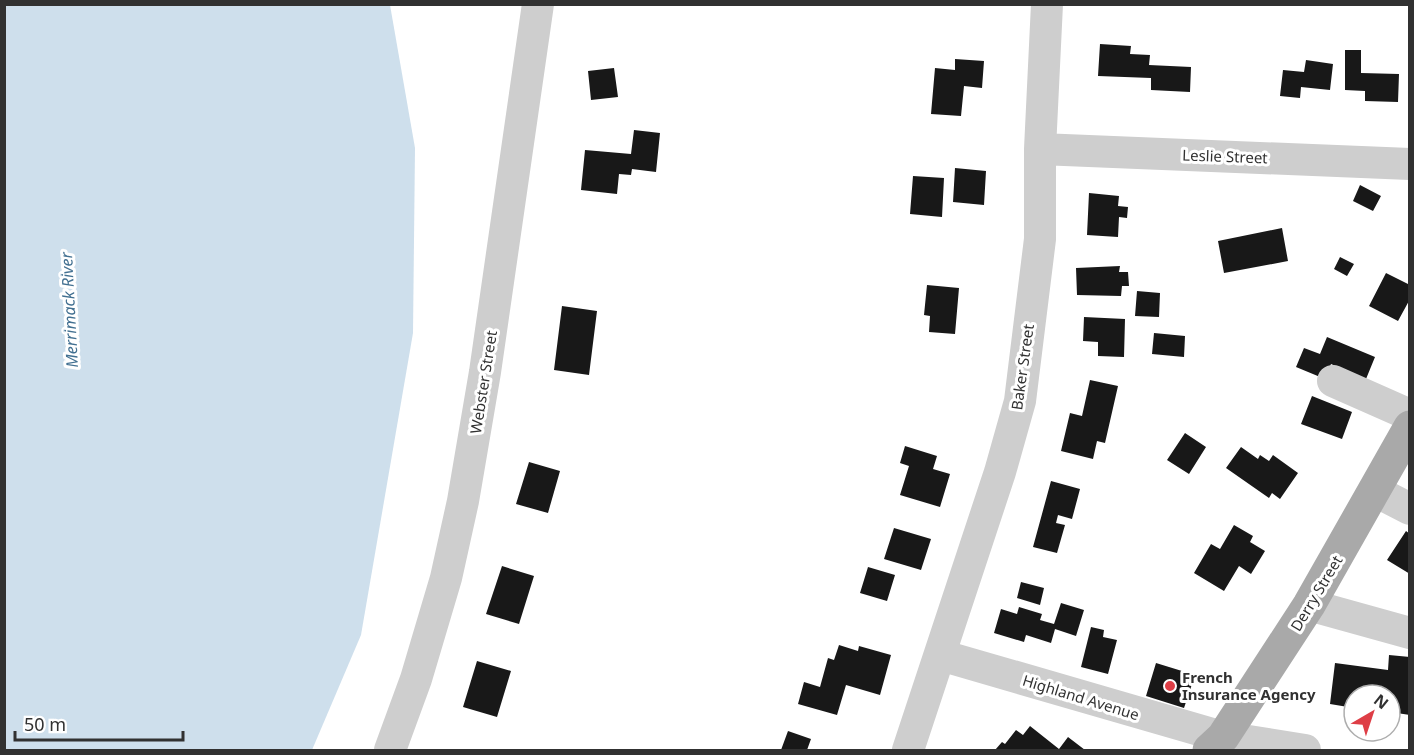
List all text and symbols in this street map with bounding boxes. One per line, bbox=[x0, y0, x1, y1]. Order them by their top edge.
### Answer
street label: Leslie Street bbox=[1182, 145, 1269, 168]
water label: Merrimack River bbox=[55, 251, 83, 368]
street label: Baker Street bbox=[1006, 322, 1038, 411]
street label: Webster Street bbox=[465, 328, 501, 435]
street label: Derry Street bbox=[1285, 551, 1347, 635]
place label: French Insurance Agency bbox=[1182, 667, 1316, 704]
street label: Highland Avenue bbox=[1020, 670, 1142, 724]
marker: French Insurance Agency bbox=[1163, 679, 1177, 693]
north arrow bbox=[1342, 683, 1402, 743]
text: N bbox=[1369, 689, 1393, 714]
scale bar bbox=[15, 704, 183, 742]
text: 50 m bbox=[24, 712, 66, 736]

